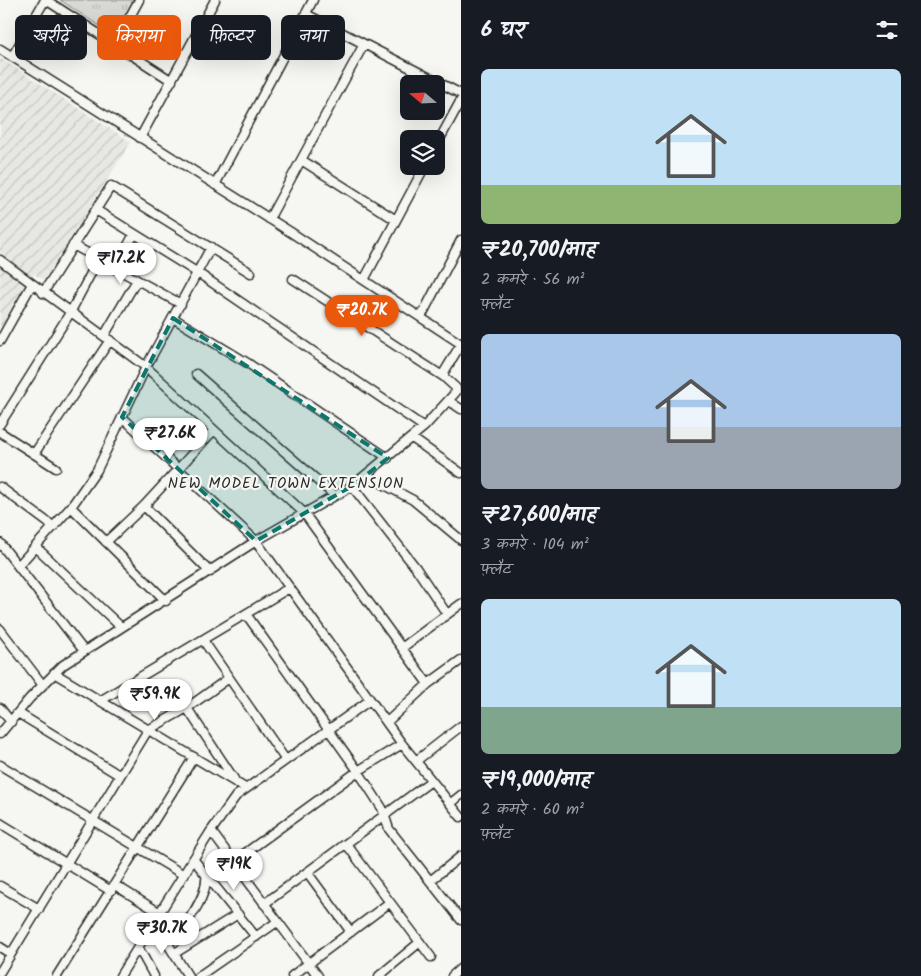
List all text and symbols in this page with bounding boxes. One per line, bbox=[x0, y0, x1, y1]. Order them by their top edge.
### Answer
text: 6 घर bbox=[481, 14, 525, 47]
chip: खरीदें bbox=[15, 15, 87, 60]
chip: किराया bbox=[97, 15, 181, 60]
chip: फ़िल्टर bbox=[191, 15, 271, 60]
chip: नया bbox=[281, 15, 345, 60]
icon: filters bbox=[873, 16, 901, 44]
north arrow bbox=[400, 75, 445, 120]
map controls bbox=[400, 75, 445, 175]
icon: home bbox=[646, 101, 736, 191]
button: layers bbox=[400, 130, 445, 175]
text: ₹20,700/माह bbox=[481, 234, 596, 267]
pin: ₹17.2K bbox=[80, 242, 162, 285]
text: ₹17.2K bbox=[96, 246, 146, 271]
text: 2 कमरे · 56 m² bbox=[481, 267, 585, 292]
text: फ़्लैट bbox=[481, 292, 512, 317]
pin: ₹20.7K bbox=[321, 294, 403, 337]
text: ₹20.7K bbox=[336, 298, 388, 323]
icon: home bbox=[646, 366, 736, 456]
pin: ₹27.6K bbox=[129, 418, 211, 460]
text: ₹27.6K bbox=[144, 421, 196, 446]
district label: NEW MODEL TOWN EXTENSION bbox=[168, 472, 404, 496]
text: ₹27,600/माह bbox=[481, 499, 596, 532]
text: 3 कमरे · 104 m² bbox=[481, 532, 589, 557]
text: फ़्लैट bbox=[481, 557, 512, 582]
icon: home bbox=[646, 631, 736, 721]
pin: ₹59.9K bbox=[114, 678, 196, 721]
text: ₹59.9K bbox=[129, 682, 181, 707]
text: ₹19,000/माह bbox=[481, 764, 591, 797]
text: 2 कमरे · 60 m² bbox=[481, 797, 584, 822]
text: फ़्लैट bbox=[481, 822, 512, 847]
pin: ₹19K bbox=[204, 848, 264, 891]
text: ₹19K bbox=[216, 852, 252, 877]
pin: ₹30.7K bbox=[121, 912, 203, 955]
text: ₹30.7K bbox=[136, 916, 188, 941]

